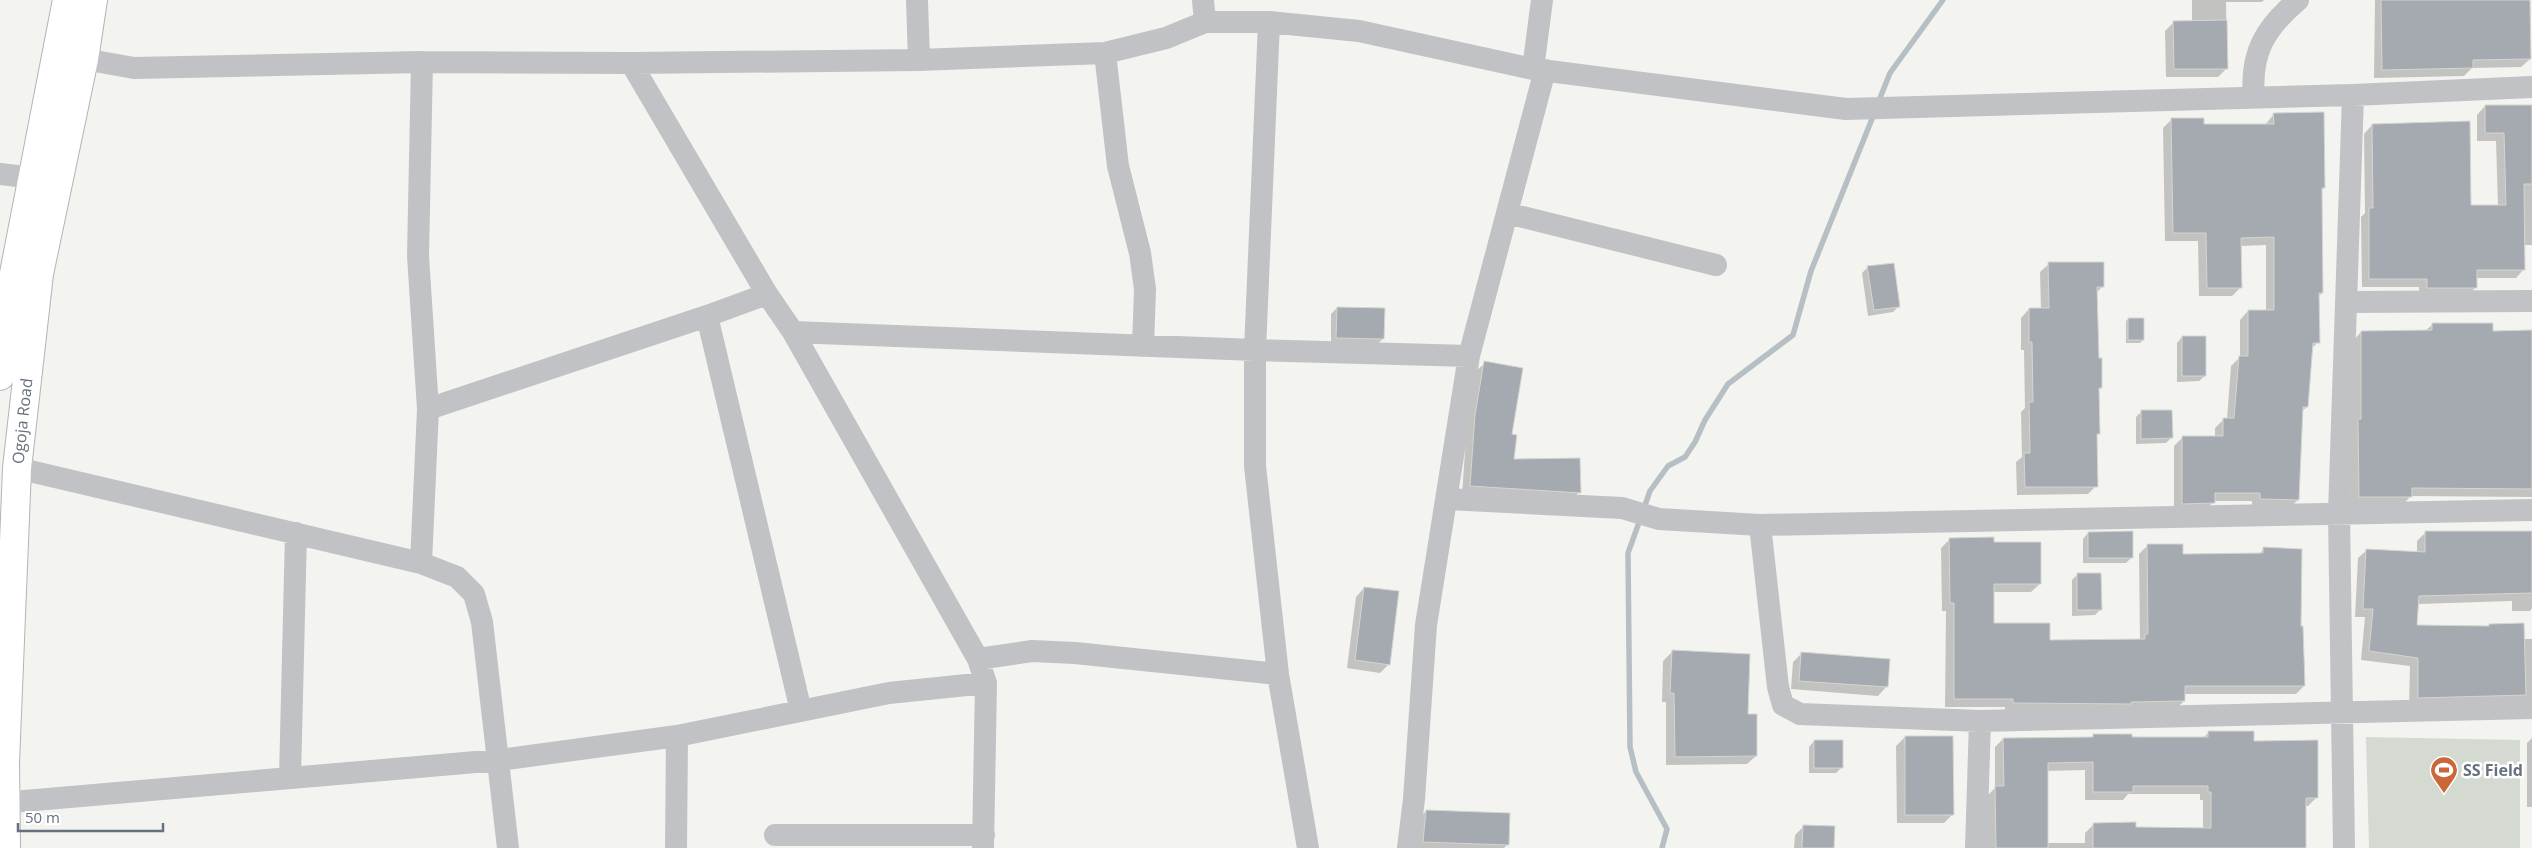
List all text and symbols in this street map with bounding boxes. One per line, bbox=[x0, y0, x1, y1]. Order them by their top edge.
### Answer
street label: Ogoja Road bbox=[7, 377, 37, 465]
sports icon: SS Field bbox=[2429, 755, 2459, 794]
place label: SS Field bbox=[2463, 759, 2523, 781]
scale bar bbox=[18, 800, 162, 832]
text: 50 m bbox=[25, 807, 60, 827]

